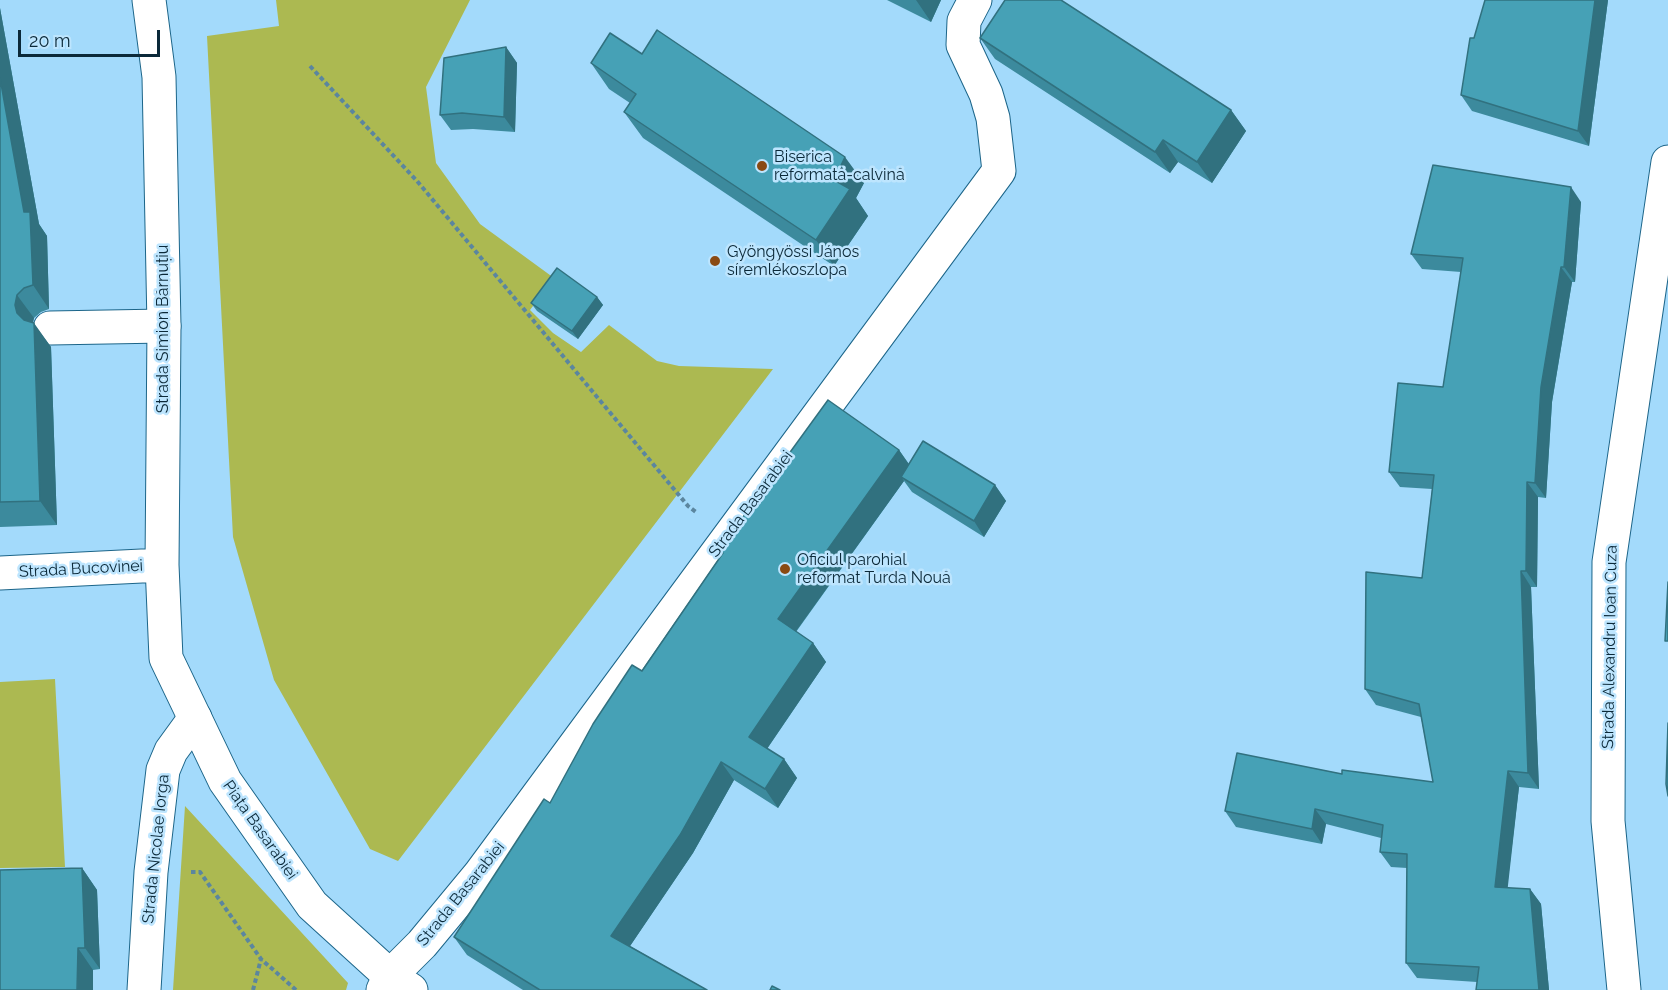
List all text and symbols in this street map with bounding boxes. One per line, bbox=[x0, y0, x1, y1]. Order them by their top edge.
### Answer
scale bar bbox=[21, 18, 164, 56]
text: 20 m bbox=[29, 30, 71, 51]
place label: Biserica reformată-calvină bbox=[774, 147, 905, 185]
marker: Biserica reformată-calvină bbox=[755, 159, 769, 173]
place label: Gyöngyössi János síremlékoszlopa bbox=[727, 242, 859, 280]
street label: Strada Simion Bărnuțiu bbox=[153, 245, 173, 413]
marker: Gyöngyössi János síremlékoszlopa bbox=[708, 254, 722, 268]
street label: Strada Basarabiei bbox=[705, 447, 797, 561]
street label: Strada Alexandru Ioan Cuza bbox=[1599, 545, 1621, 749]
place label: Oficiul parohial reformat Turda Nouă bbox=[797, 550, 951, 588]
street label: Strada Bucovinei bbox=[18, 556, 144, 582]
marker: Oficiul parohial reformat Turda Nouă bbox=[778, 562, 792, 576]
street label: Strada Nicolae Iorga bbox=[139, 773, 173, 925]
street label: Piața Basarabiei bbox=[219, 777, 301, 883]
street label: Strada Basarabiei bbox=[413, 838, 509, 950]

